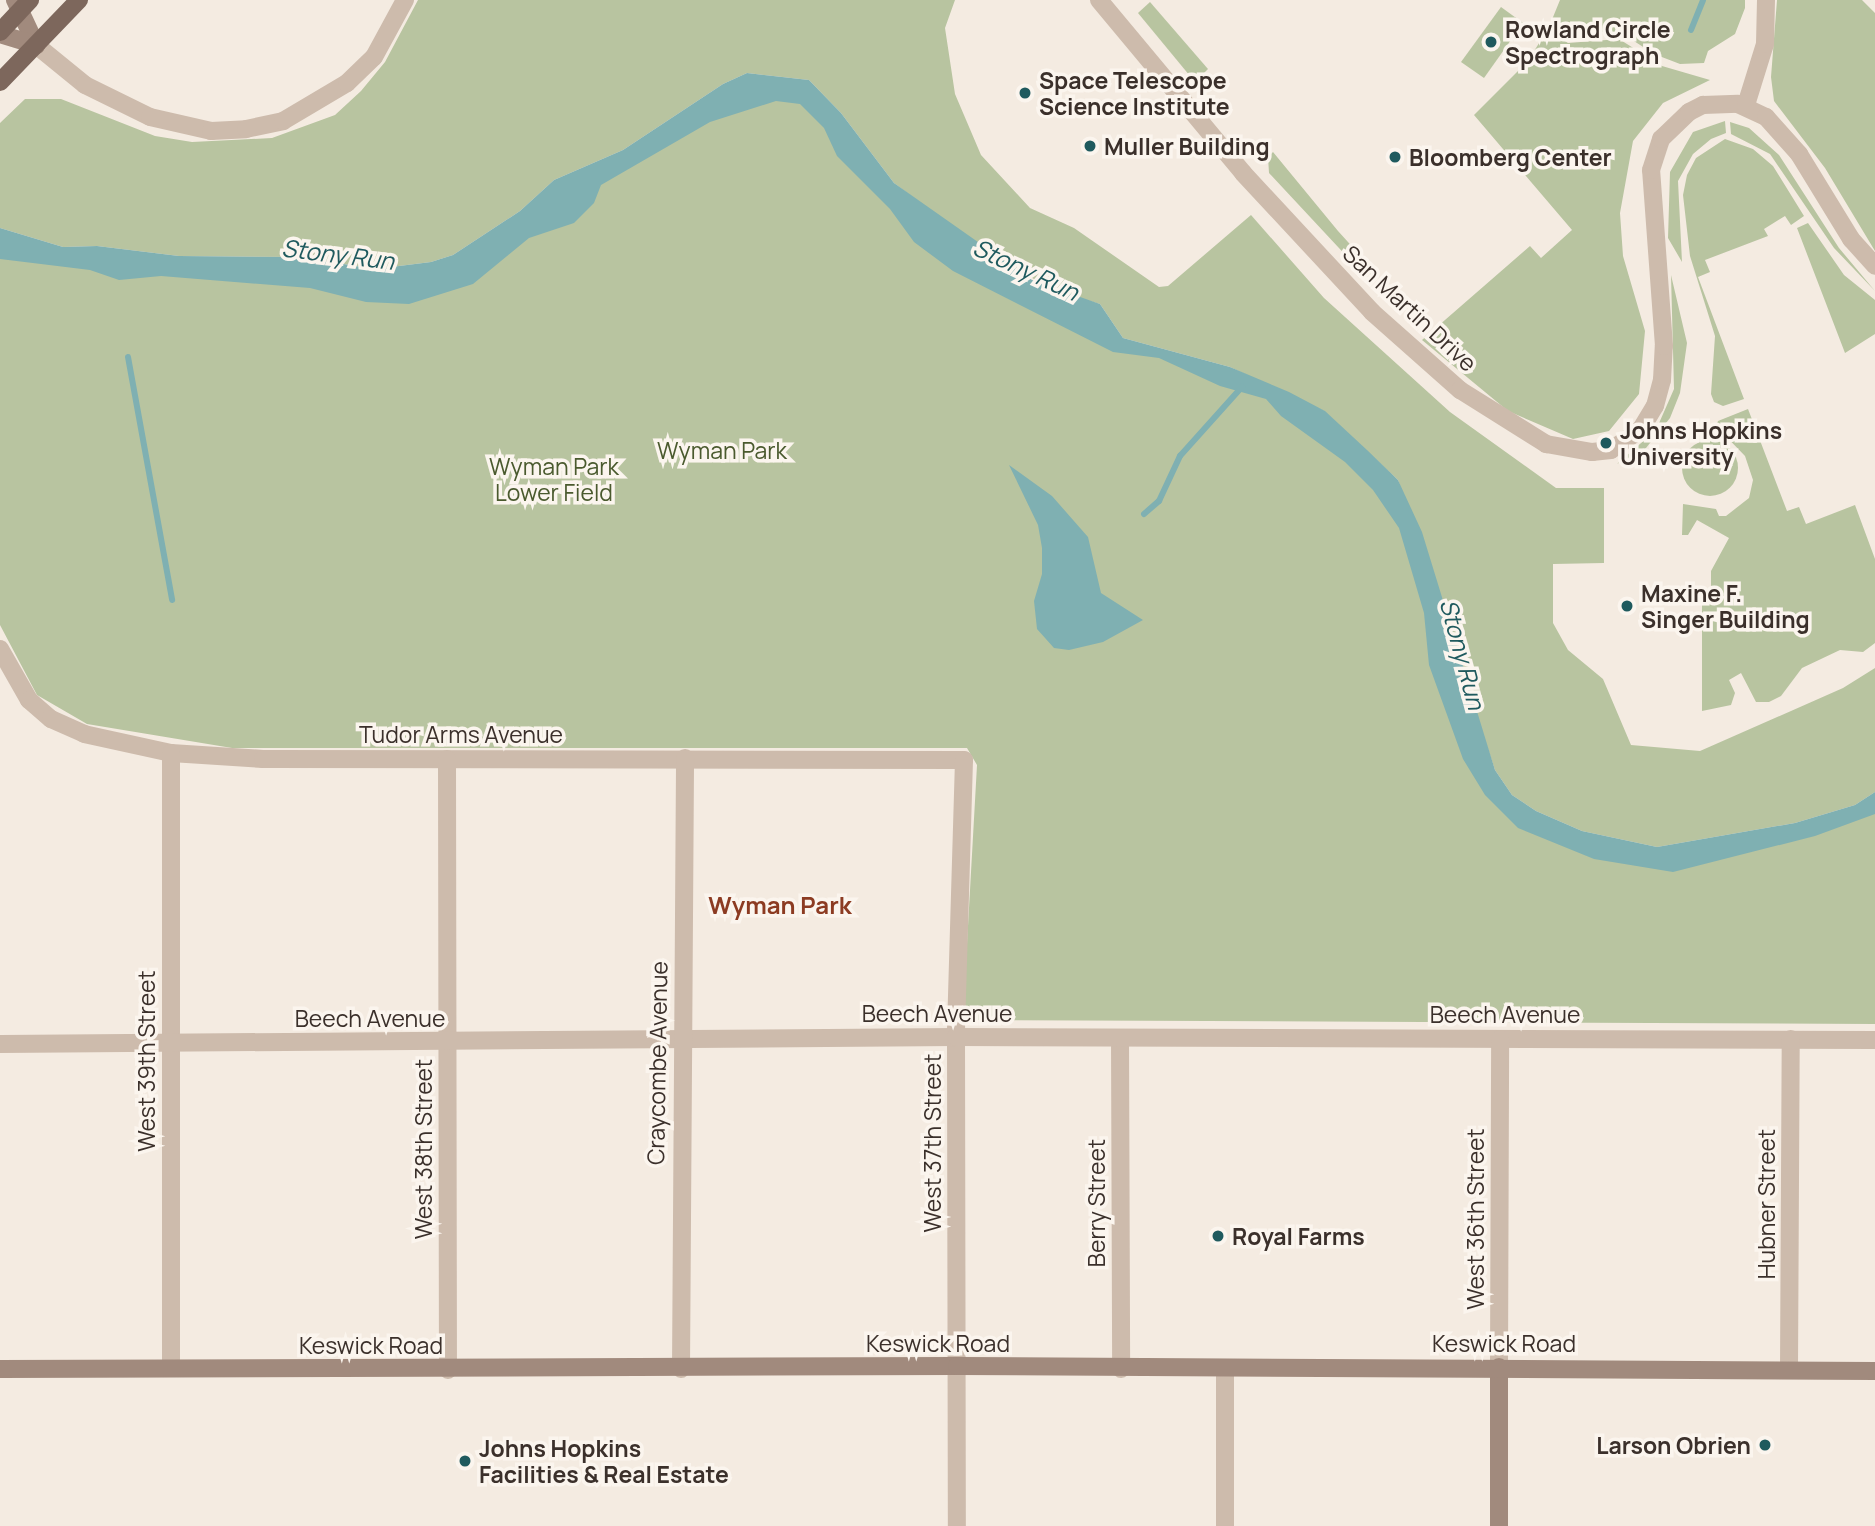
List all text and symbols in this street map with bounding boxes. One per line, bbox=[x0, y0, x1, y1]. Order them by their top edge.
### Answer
place label: Rowland Circle Spectrograph bbox=[1505, 15, 1671, 69]
marker: Rowland Circle Spectrograph bbox=[1483, 34, 1499, 50]
place label: Space Telescope Science Institute bbox=[1039, 66, 1230, 120]
marker: Space Telescope Science Institute bbox=[1017, 85, 1033, 101]
place label: Muller Building bbox=[1104, 132, 1270, 160]
marker: Muller Building bbox=[1082, 138, 1098, 154]
place label: Bloomberg Center bbox=[1409, 143, 1612, 171]
marker: Bloomberg Center bbox=[1387, 149, 1403, 165]
water label: Stony Run bbox=[969, 232, 1083, 306]
water label: Stony Run bbox=[280, 233, 396, 275]
street label: San Martin Drive bbox=[1338, 239, 1482, 377]
place label: Johns Hopkins University bbox=[1620, 416, 1782, 470]
marker: Johns Hopkins University bbox=[1598, 435, 1614, 451]
park label: Wyman Park bbox=[657, 436, 787, 464]
park label: Wyman Park Lower Field bbox=[489, 452, 619, 506]
place label: Maxine F. Singer Building bbox=[1641, 579, 1810, 633]
water label: Stony Run bbox=[1434, 596, 1492, 712]
marker: Maxine F. Singer Building bbox=[1619, 598, 1635, 614]
street label: Tudor Arms Avenue bbox=[359, 720, 563, 748]
district label: Wyman Park bbox=[708, 891, 852, 919]
street label: Craycombe Avenue bbox=[641, 961, 673, 1165]
street label: West 39th Street bbox=[132, 970, 160, 1152]
street label: Beech Avenue bbox=[862, 999, 1012, 1027]
street label: Beech Avenue bbox=[1430, 1000, 1580, 1028]
street label: Beech Avenue bbox=[295, 1004, 445, 1032]
street label: West 37th Street bbox=[918, 1054, 946, 1232]
street label: West 38th Street bbox=[409, 1059, 437, 1239]
street label: West 36th Street bbox=[1461, 1128, 1489, 1310]
street label: Hubner Street bbox=[1752, 1129, 1780, 1279]
street label: Berry Street bbox=[1082, 1139, 1110, 1267]
place label: Royal Farms bbox=[1232, 1222, 1365, 1250]
marker: Royal Farms bbox=[1210, 1228, 1226, 1244]
street label: Keswick Road bbox=[866, 1329, 1010, 1357]
street label: Keswick Road bbox=[1432, 1329, 1576, 1357]
street label: Keswick Road bbox=[299, 1331, 443, 1359]
place label: Larson Obrien bbox=[1596, 1431, 1751, 1459]
place label: Johns Hopkins Facilities & Real Estate bbox=[479, 1434, 729, 1488]
marker: Larson Obrien bbox=[1757, 1437, 1773, 1453]
marker: Johns Hopkins Facilities & Real Estate bbox=[457, 1453, 473, 1469]

